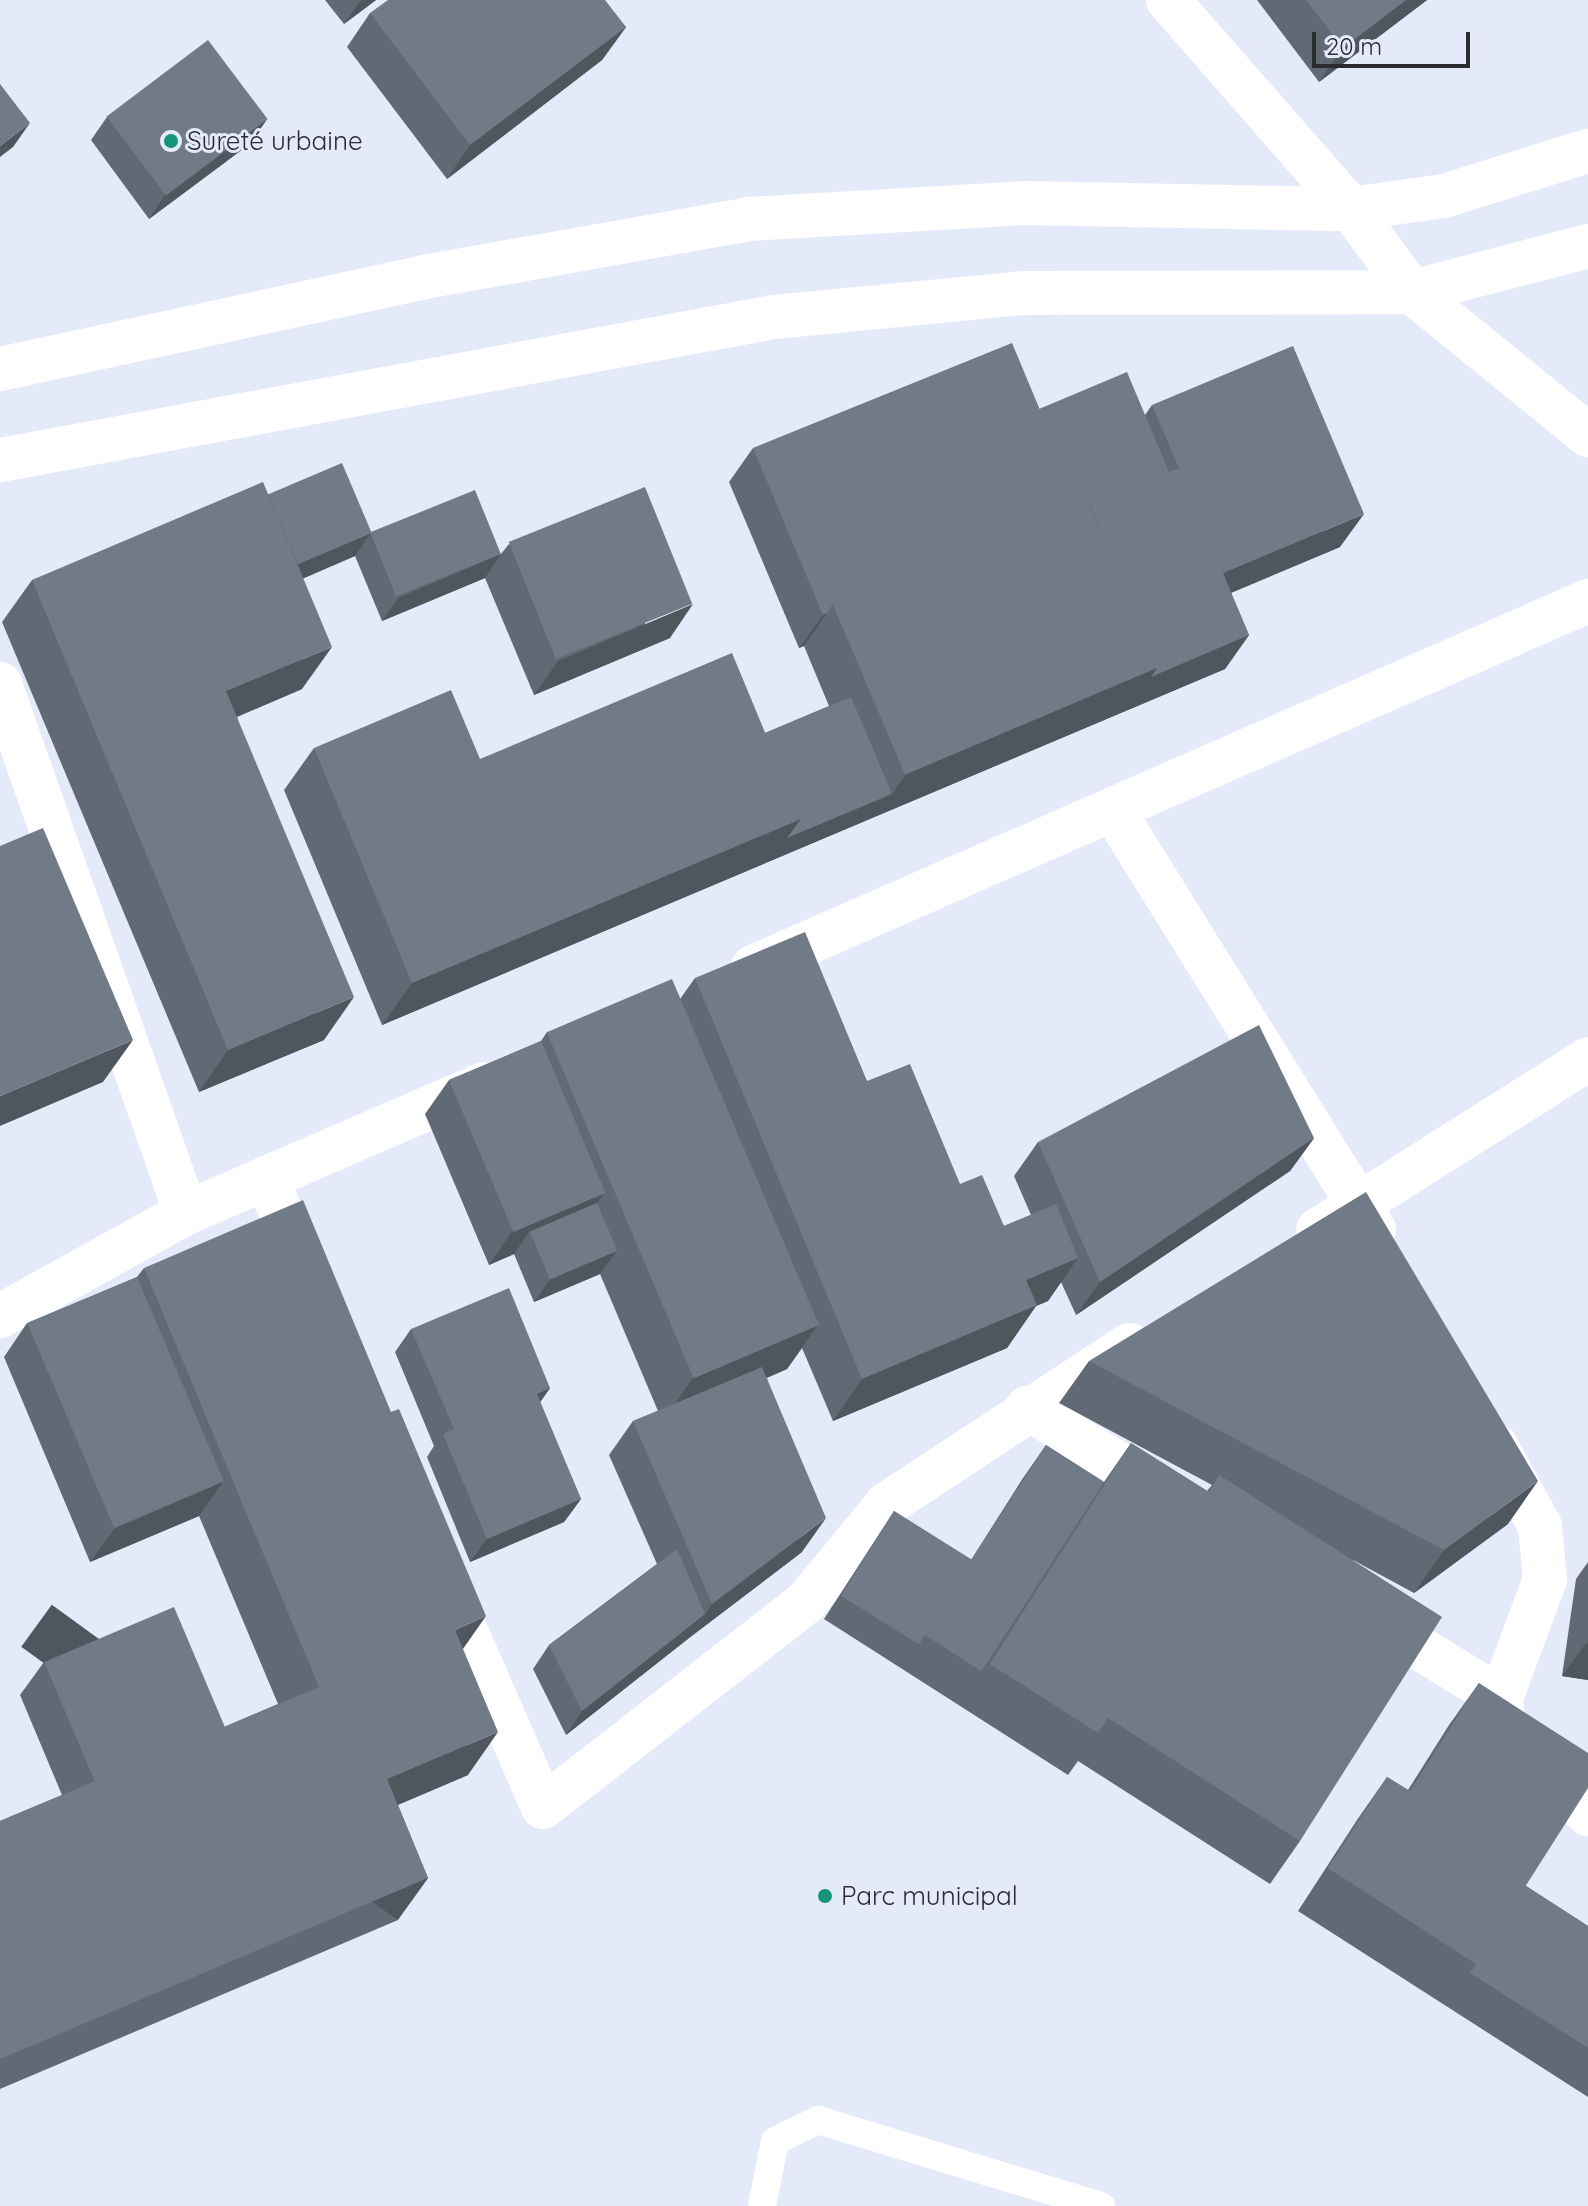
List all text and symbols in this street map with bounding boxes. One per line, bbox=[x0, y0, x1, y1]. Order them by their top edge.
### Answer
scale bar bbox=[1316, 16, 1474, 66]
text: 20 m bbox=[1326, 31, 1382, 61]
place label: Sureté urbaine bbox=[187, 125, 363, 157]
marker: Sureté urbaine bbox=[162, 132, 180, 150]
place label: Parc municipal bbox=[841, 1880, 1018, 1912]
marker: Parc municipal bbox=[816, 1887, 834, 1905]

